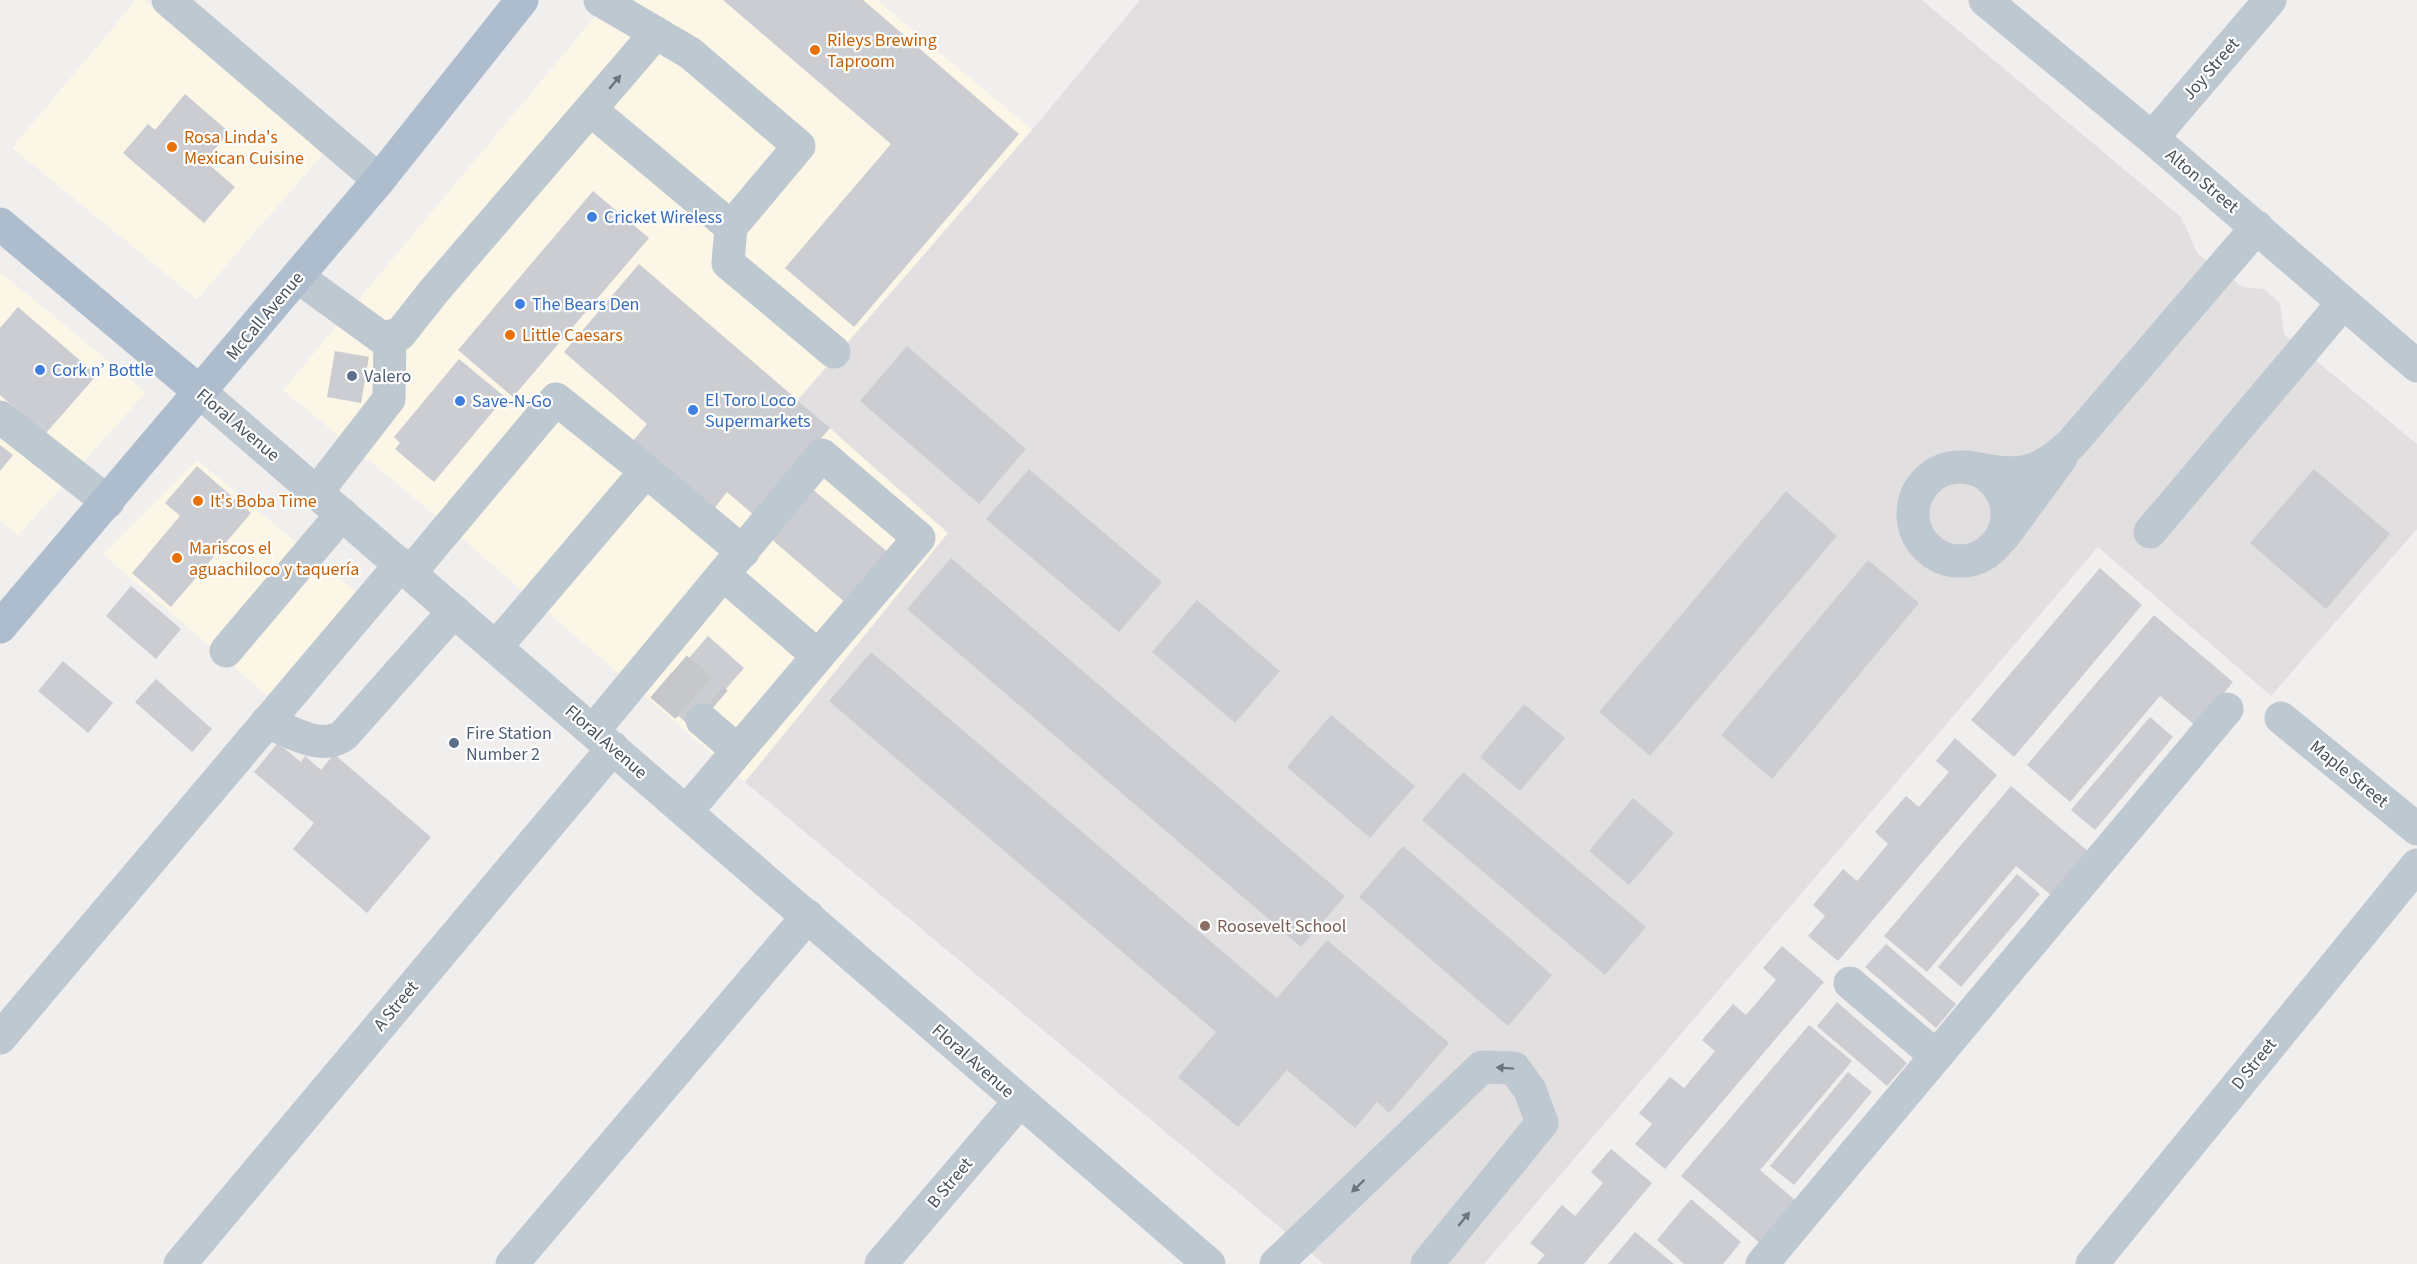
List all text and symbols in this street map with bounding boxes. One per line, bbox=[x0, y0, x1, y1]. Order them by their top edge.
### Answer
place label: Rileys Brewing Taproom bbox=[827, 28, 937, 74]
street label: Joy Street bbox=[2177, 32, 2245, 106]
marker: Rileys Brewing Taproom bbox=[808, 43, 822, 57]
one-way arrow bbox=[609, 74, 622, 90]
place label: Rosa Linda's Mexican Cuisine bbox=[184, 125, 304, 171]
marker: Rosa Linda's Mexican Cuisine bbox=[165, 140, 179, 154]
street label: Alton Street bbox=[2160, 143, 2244, 219]
place label: Cricket Wireless bbox=[604, 205, 722, 230]
marker: Cricket Wireless bbox=[585, 210, 599, 224]
street label: McCall Avenue bbox=[220, 266, 310, 366]
place label: The Bears Den bbox=[532, 292, 639, 317]
marker: The Bears Den bbox=[513, 297, 527, 311]
place label: Little Caesars bbox=[522, 323, 623, 348]
marker: Little Caesars bbox=[503, 328, 517, 342]
place label: Cork n’ Bottle bbox=[52, 358, 154, 383]
marker: Cork n’ Bottle bbox=[33, 363, 47, 377]
place label: Valero bbox=[364, 364, 411, 389]
marker: Valero bbox=[345, 369, 359, 383]
street label: Floral Avenue bbox=[191, 383, 285, 467]
place label: El Toro Loco Supermarkets bbox=[705, 388, 811, 434]
place label: Save-N-Go bbox=[472, 389, 552, 414]
marker: Save-N-Go bbox=[453, 394, 467, 408]
marker: El Toro Loco Supermarkets bbox=[686, 403, 700, 417]
place label: It's Boba Time bbox=[210, 489, 317, 514]
marker: It's Boba Time bbox=[191, 494, 205, 508]
place label: Mariscos el aguachiloco y taquería bbox=[189, 536, 359, 582]
marker: Mariscos el aguachiloco y taquería bbox=[170, 551, 184, 565]
street label: Floral Avenue bbox=[559, 699, 653, 785]
place label: Fire Station Number 2 bbox=[466, 721, 552, 767]
street label: Maple Street bbox=[2304, 735, 2394, 813]
marker: Fire Station Number 2 bbox=[447, 736, 461, 750]
place label: Roosevelt School bbox=[1217, 914, 1346, 939]
marker: Roosevelt School bbox=[1198, 919, 1212, 933]
street label: A Street bbox=[368, 976, 424, 1036]
street label: Floral Avenue bbox=[926, 1018, 1020, 1104]
street label: D Street bbox=[2225, 1033, 2283, 1095]
one-way arrow bbox=[1495, 1063, 1514, 1073]
street label: B Street bbox=[921, 1152, 979, 1214]
one-way arrow bbox=[1350, 1179, 1365, 1193]
one-way arrow bbox=[1458, 1211, 1471, 1227]

